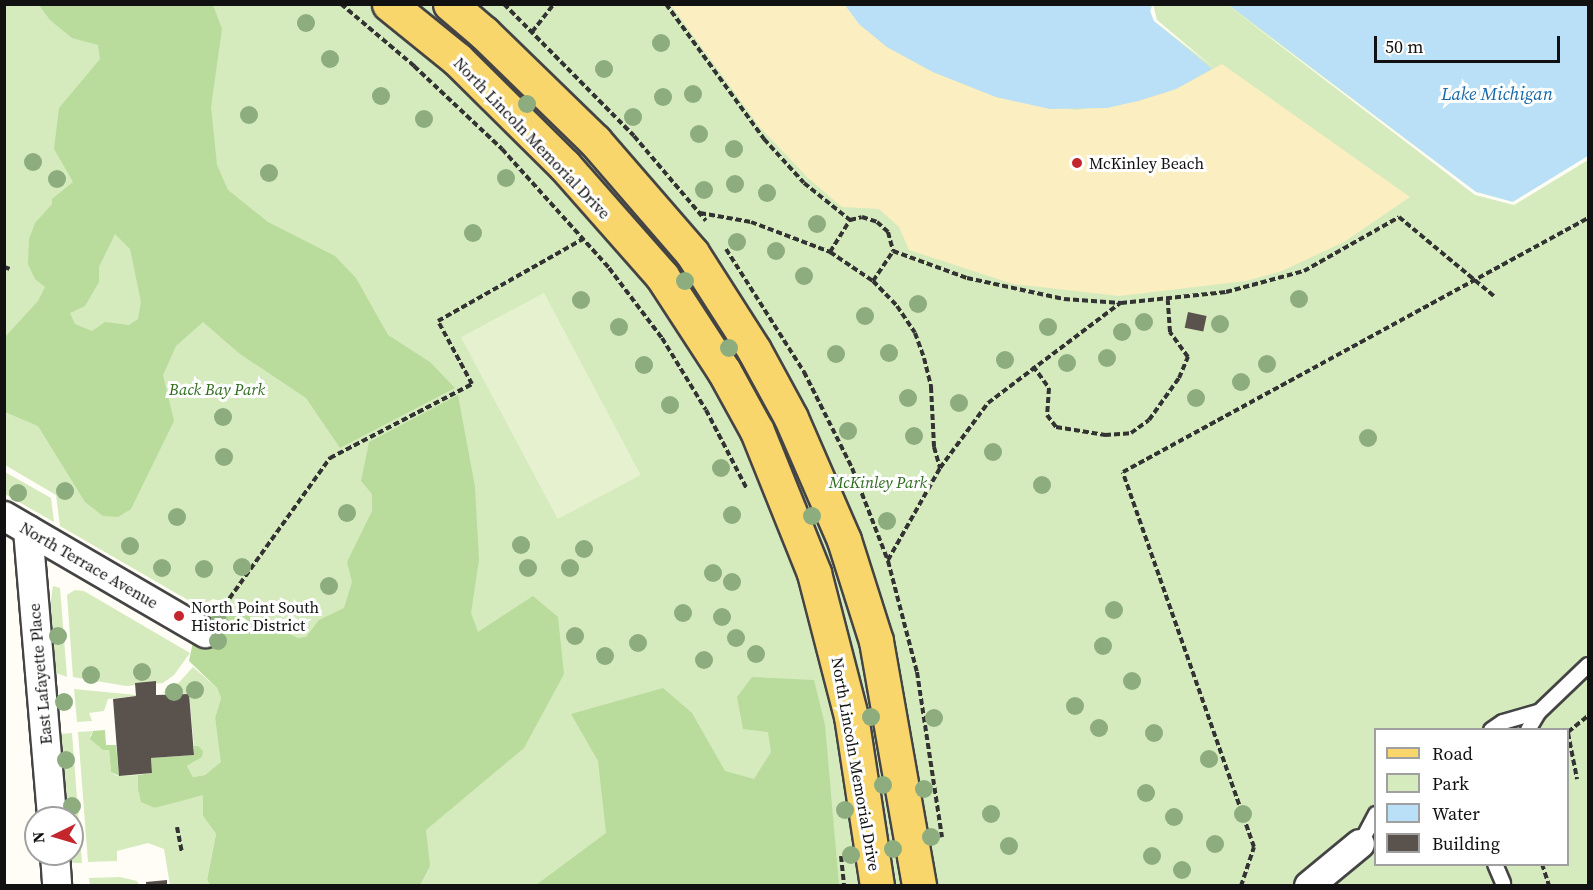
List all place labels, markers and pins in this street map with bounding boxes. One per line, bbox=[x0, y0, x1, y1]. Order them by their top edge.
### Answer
place label: McKinley Beach bbox=[1089, 153, 1204, 173]
marker: McKinley Beach bbox=[1070, 156, 1084, 170]
place label: North Point South Historic District bbox=[191, 597, 319, 635]
marker: North Point South Historic District bbox=[172, 609, 186, 623]

